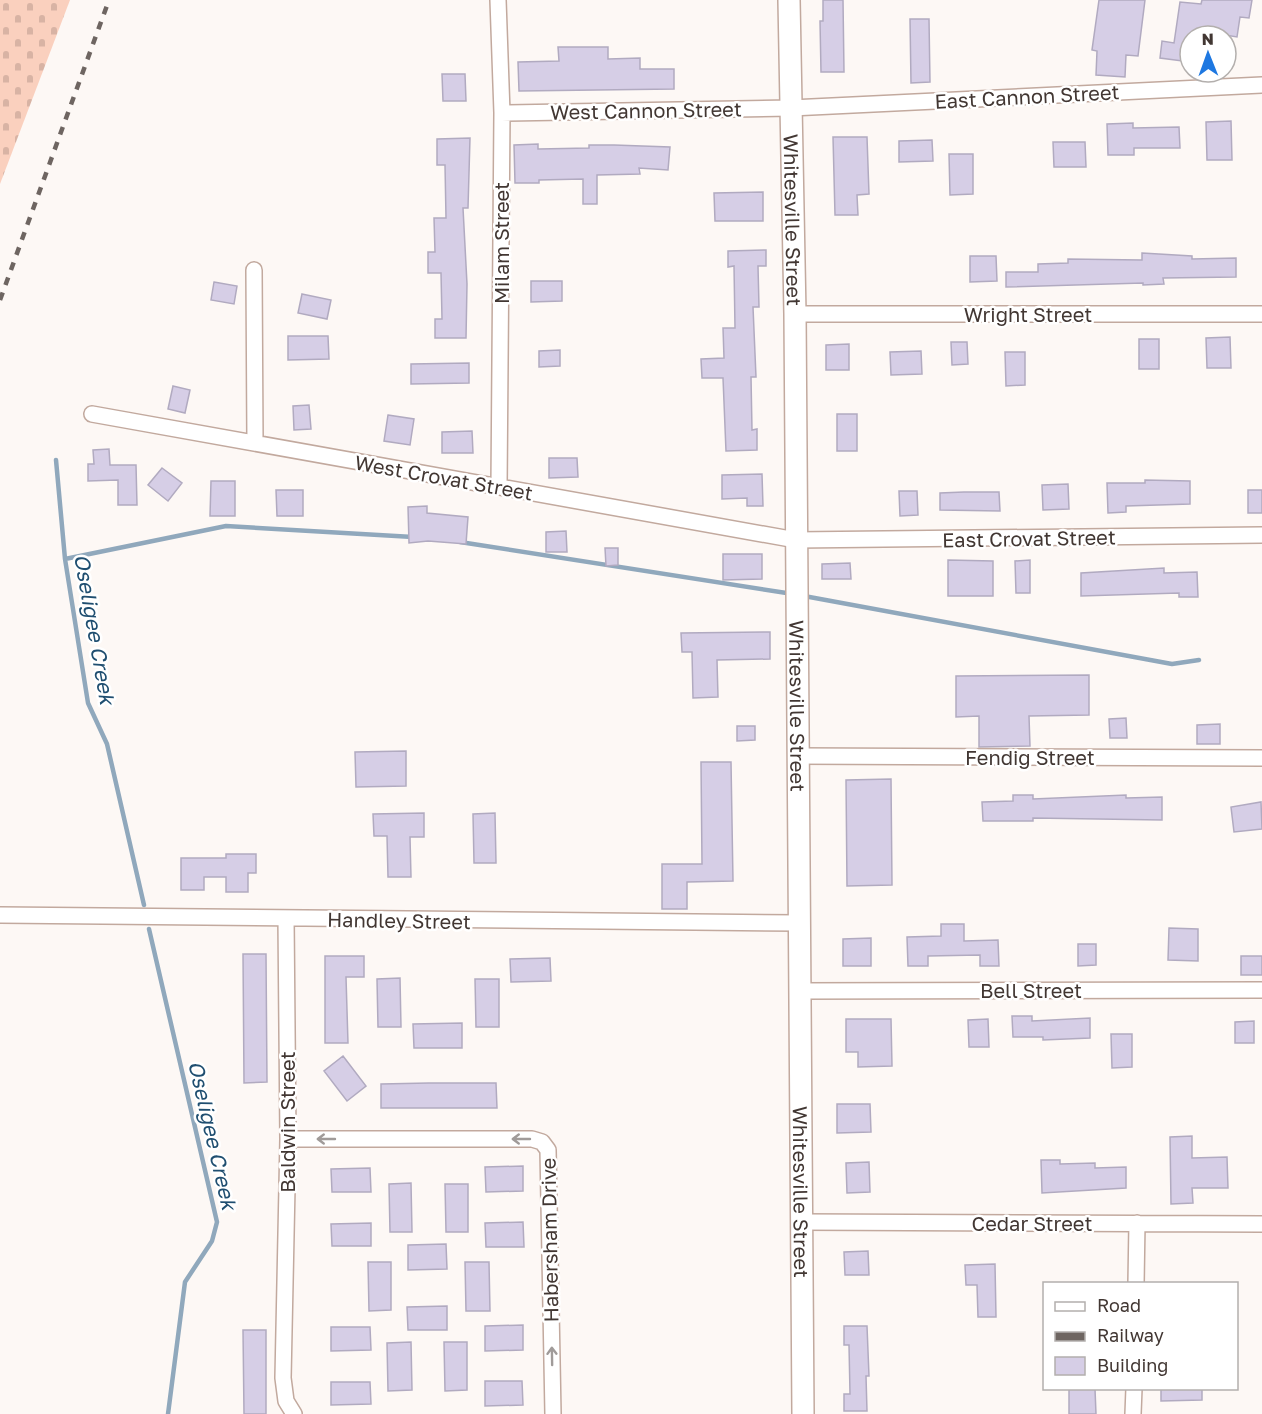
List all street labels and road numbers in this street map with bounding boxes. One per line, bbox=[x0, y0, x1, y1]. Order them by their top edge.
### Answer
street label: East Cannon Street bbox=[934, 79, 1120, 113]
street label: West Cannon Street bbox=[550, 96, 742, 124]
street label: Whitesville Street bbox=[780, 134, 807, 306]
street label: Milam Street bbox=[489, 182, 513, 304]
street label: Wright Street bbox=[964, 302, 1092, 326]
street label: West Crovat Street bbox=[353, 450, 535, 504]
street label: East Crovat Street bbox=[942, 524, 1116, 552]
street label: Whitesville Street bbox=[785, 620, 810, 792]
street label: Fendig Street bbox=[965, 745, 1095, 769]
street label: Handley Street bbox=[327, 907, 471, 933]
street label: Bell Street bbox=[980, 978, 1082, 1002]
street label: Baldwin Street bbox=[275, 1051, 299, 1193]
street label: Whitesville Street bbox=[789, 1106, 814, 1278]
street label: Habersham Drive bbox=[536, 1157, 562, 1323]
street label: Cedar Street bbox=[972, 1211, 1092, 1235]

